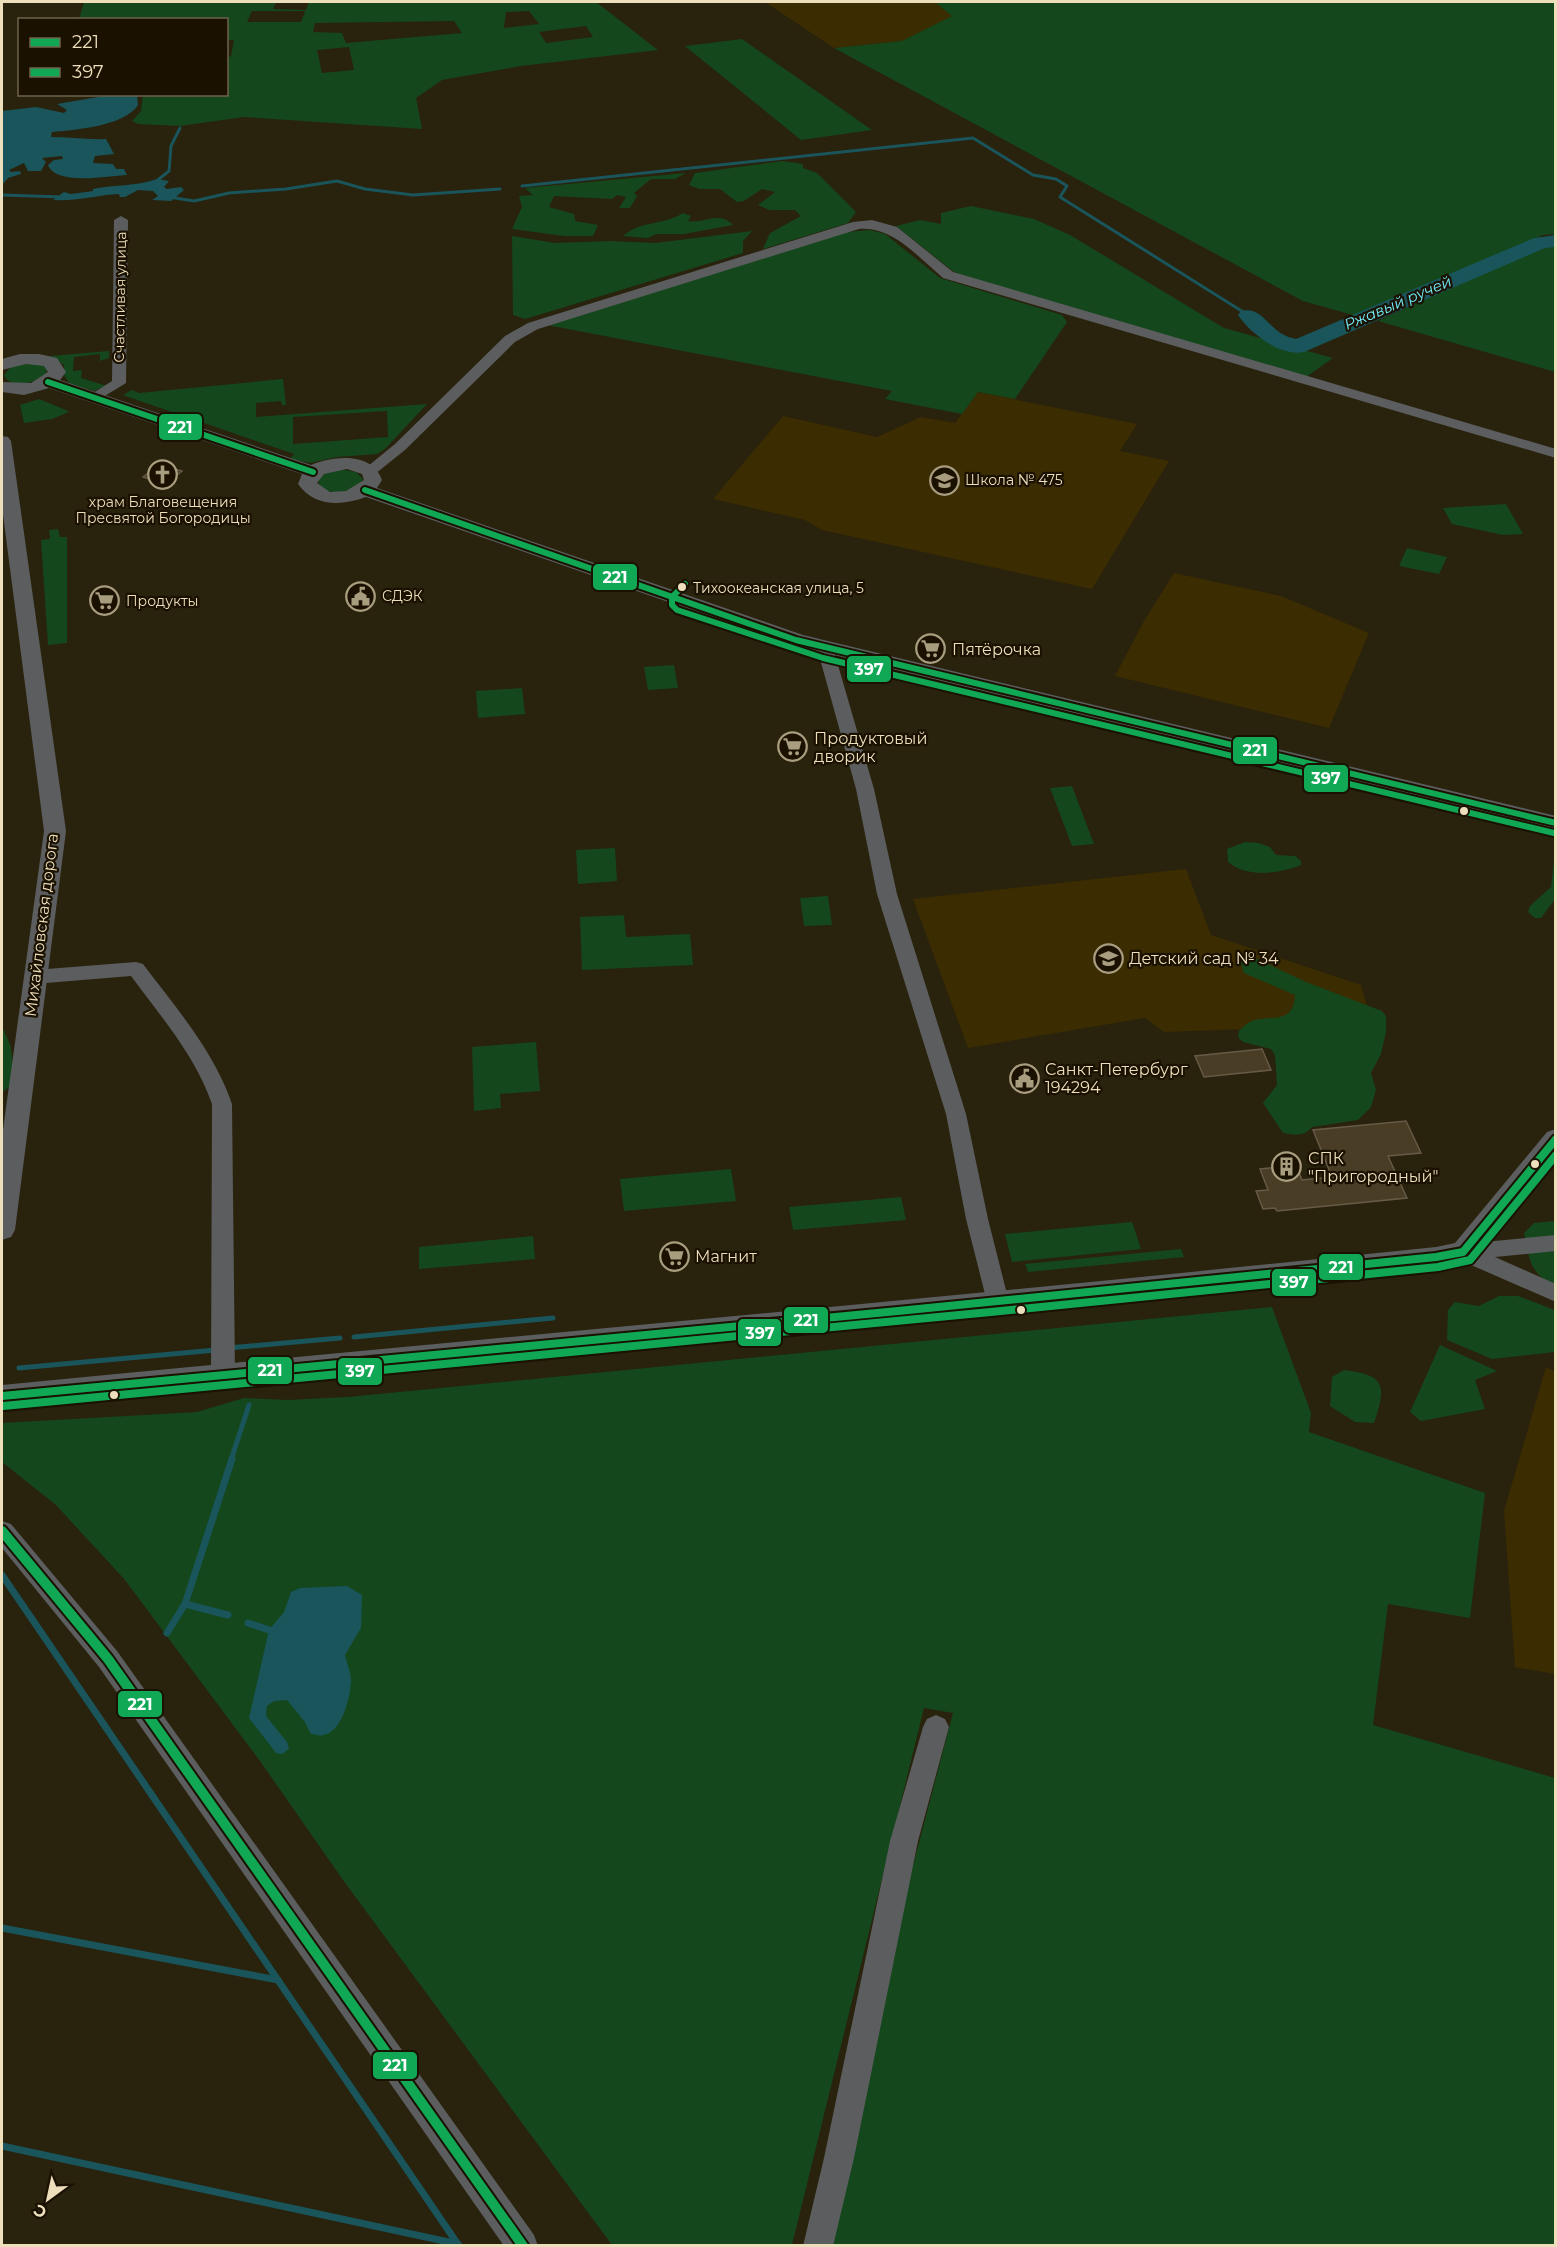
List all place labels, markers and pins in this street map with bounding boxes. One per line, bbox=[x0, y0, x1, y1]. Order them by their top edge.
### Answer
church icon: храм Благовещения Пресвятой Богородицы bbox=[147, 459, 179, 491]
school or university icon: Школа № 475 bbox=[928, 464, 960, 496]
place label: Школа № 475 bbox=[965, 471, 1063, 489]
place label: храм Благовещения Пресвятой Богородицы bbox=[75, 493, 251, 527]
place label: Тихоокеанская улица, 5 bbox=[693, 579, 864, 597]
public building icon: СДЭК bbox=[345, 580, 377, 612]
marker: Тихоокеанская улица, 5 bbox=[676, 581, 688, 593]
supermarket icon: Продукты bbox=[89, 585, 121, 617]
place label: СДЭК bbox=[382, 587, 423, 605]
place label: Продукты bbox=[126, 592, 199, 610]
supermarket icon: Пятёрочка bbox=[915, 633, 947, 665]
place label: Пятёрочка bbox=[952, 640, 1041, 659]
place label: Продуктовый дворик bbox=[814, 729, 927, 766]
supermarket icon: Продуктовый дворик bbox=[777, 731, 809, 763]
unlabelled marker bbox=[1458, 805, 1470, 817]
school or university icon: Детский сад № 34 bbox=[1092, 942, 1124, 974]
place label: Детский сад № 34 bbox=[1129, 949, 1279, 968]
place label: Санкт-Петербург 194294 bbox=[1045, 1060, 1188, 1097]
public building icon: Санкт-Петербург 194294 bbox=[1008, 1062, 1040, 1094]
place label: СПК "Пригородный" bbox=[1308, 1149, 1438, 1186]
building icon: СПК "Пригородный" bbox=[1271, 1151, 1303, 1183]
unlabelled marker bbox=[1529, 1158, 1541, 1170]
supermarket icon: Магнит bbox=[658, 1240, 690, 1272]
place label: Магнит bbox=[695, 1247, 757, 1266]
unlabelled marker bbox=[1015, 1304, 1027, 1316]
unlabelled marker bbox=[108, 1389, 120, 1401]

